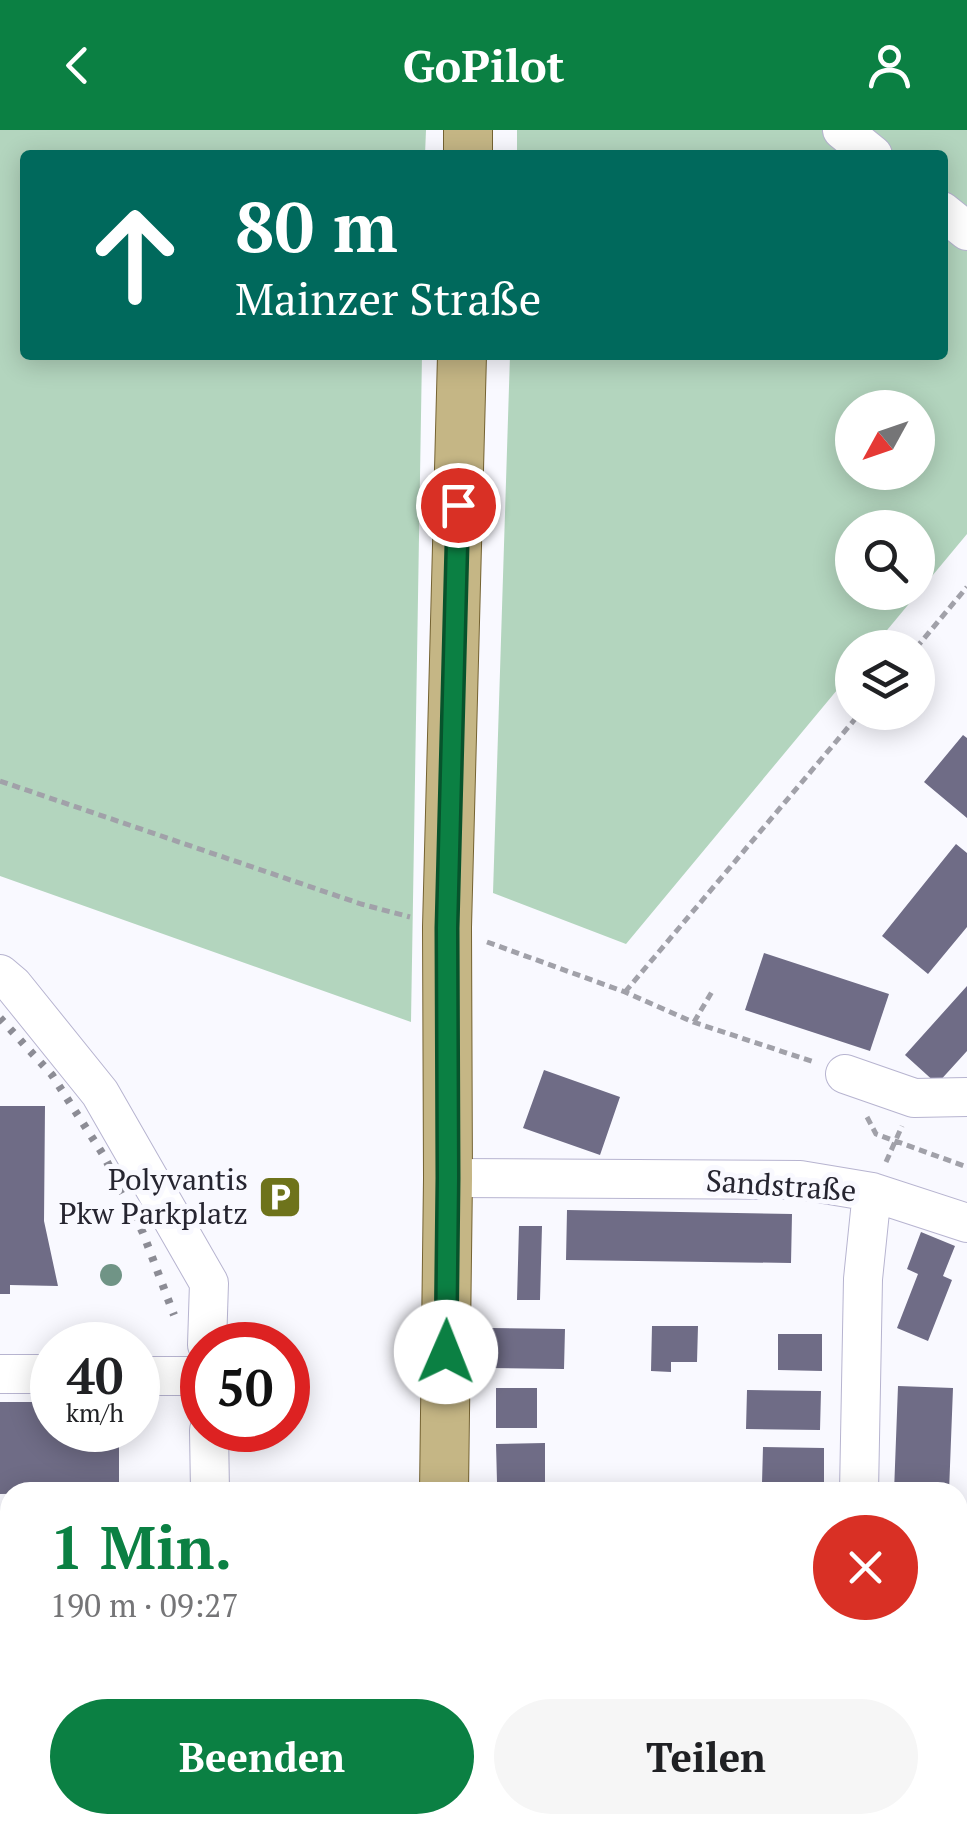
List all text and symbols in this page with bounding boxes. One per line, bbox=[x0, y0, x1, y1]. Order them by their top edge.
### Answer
text: GoPilot bbox=[403, 35, 564, 95]
icon: back bbox=[50, 38, 105, 93]
icon: person bbox=[862, 38, 917, 93]
text: 80 m bbox=[235, 179, 398, 272]
icon: ahead bbox=[70, 190, 200, 320]
text: Mainzer Straße bbox=[235, 268, 541, 328]
north arrow bbox=[835, 390, 935, 490]
map controls bbox=[835, 390, 935, 730]
pin bbox=[416, 463, 501, 548]
icon: arrive bbox=[431, 478, 486, 533]
button: search bbox=[835, 510, 935, 610]
button: layers bbox=[835, 630, 935, 730]
place label: Polyvantis Pkw Parkplatz bbox=[59, 1159, 248, 1233]
street label: Sandstraße bbox=[704, 1160, 858, 1210]
parking icon: Polyvantis Pkw Parkplatz bbox=[257, 1174, 303, 1220]
position arrow bbox=[394, 1300, 498, 1404]
speed limit sign: 50 bbox=[180, 1322, 310, 1452]
text: 40 bbox=[67, 1342, 123, 1408]
text: km/h bbox=[66, 1396, 124, 1429]
text: 1 Min. bbox=[50, 1507, 232, 1586]
button: close bbox=[813, 1515, 918, 1620]
text: 190 m · 09:27 bbox=[50, 1584, 238, 1626]
button: Beenden bbox=[50, 1699, 474, 1814]
button: Teilen bbox=[494, 1699, 918, 1814]

